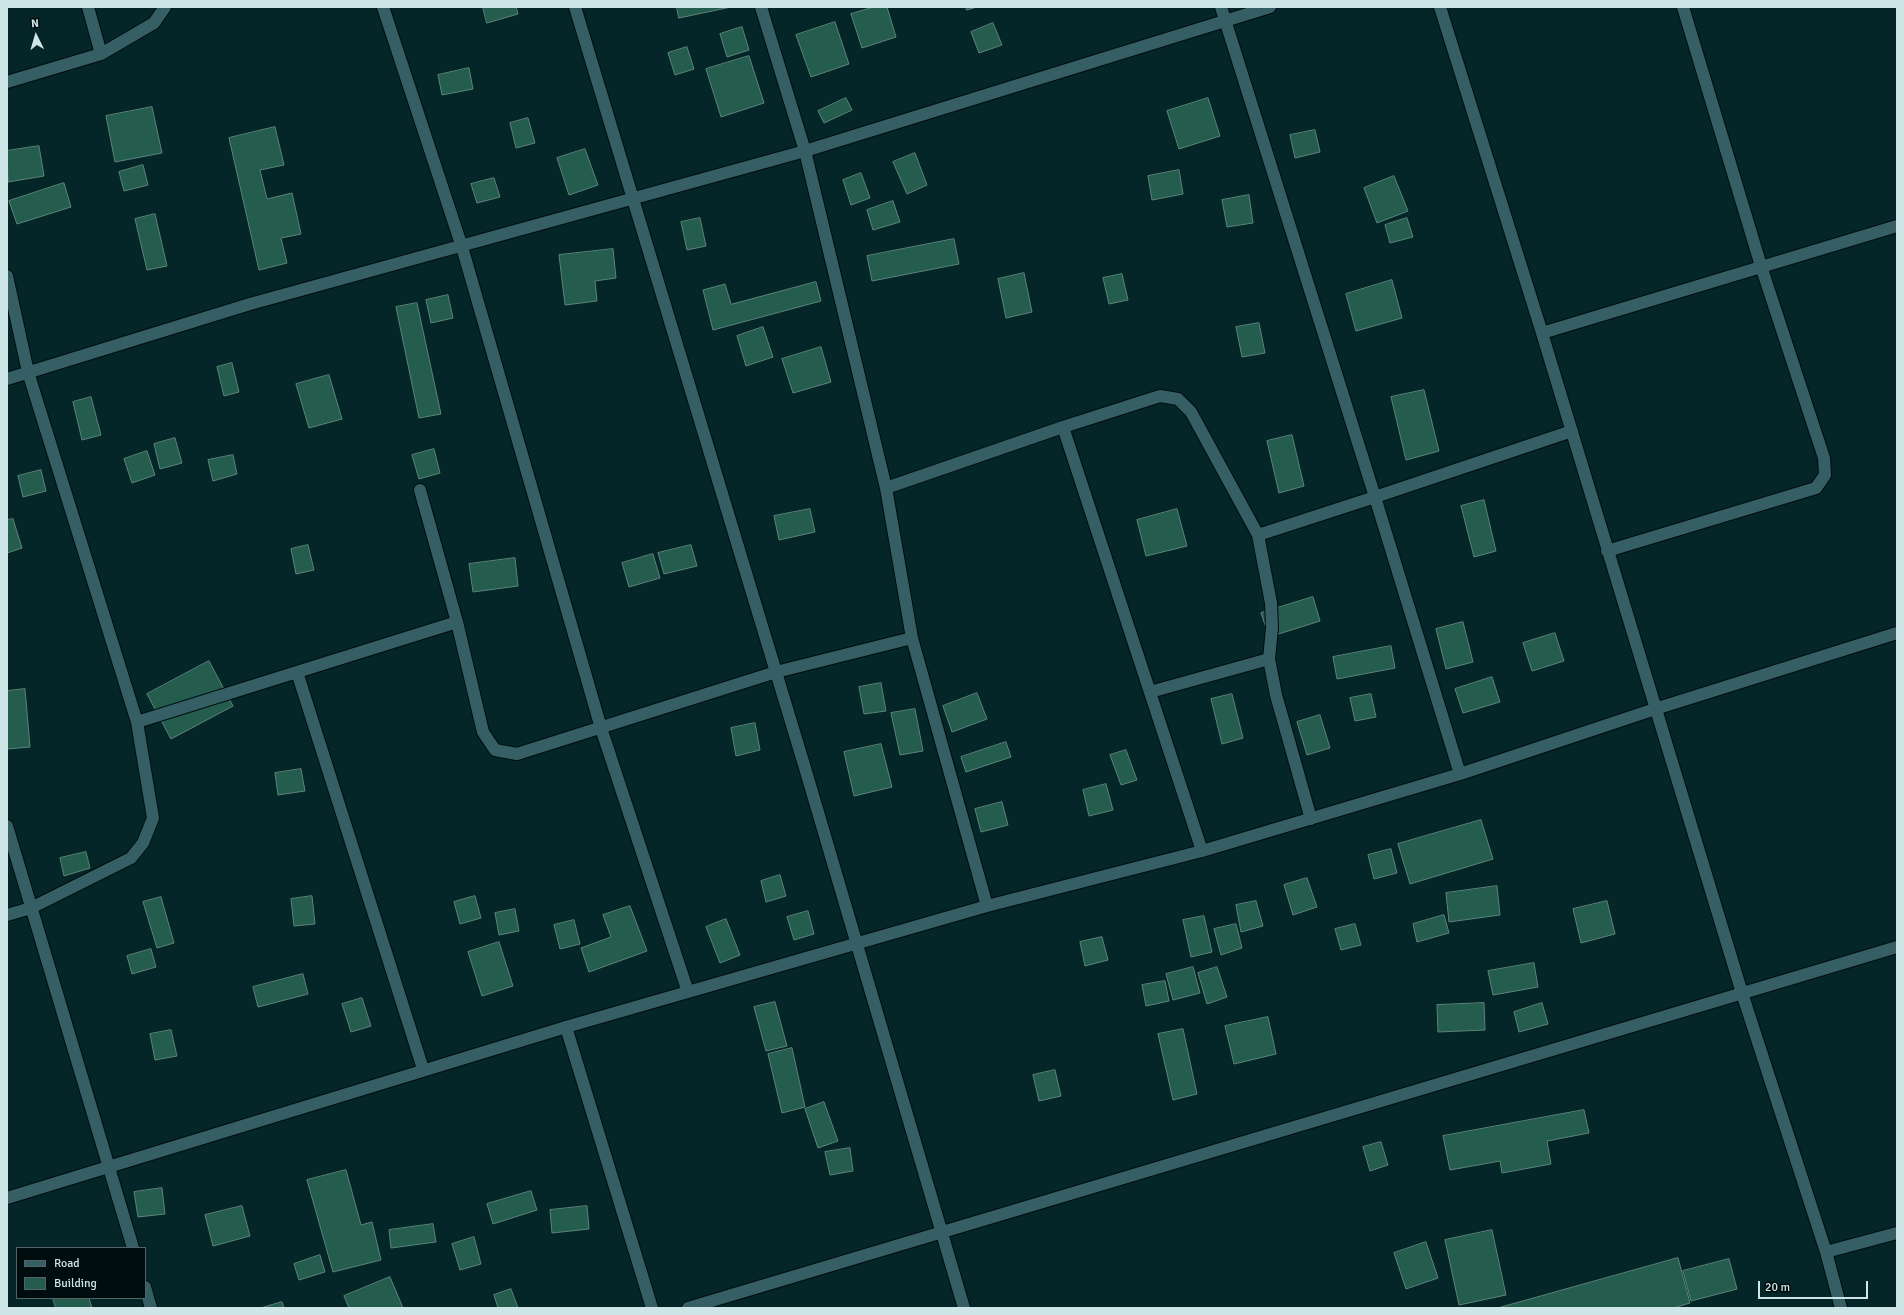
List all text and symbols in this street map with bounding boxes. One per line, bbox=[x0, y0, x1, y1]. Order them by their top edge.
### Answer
north arrow bbox=[16, 16, 56, 56]
text: N bbox=[31, 17, 39, 30]
legend bbox=[16, 1247, 146, 1299]
text: Road bbox=[54, 1256, 80, 1271]
scale bar bbox=[1760, 1273, 1870, 1299]
text: Building bbox=[54, 1276, 97, 1291]
text: 20 m bbox=[1765, 1280, 1790, 1295]

